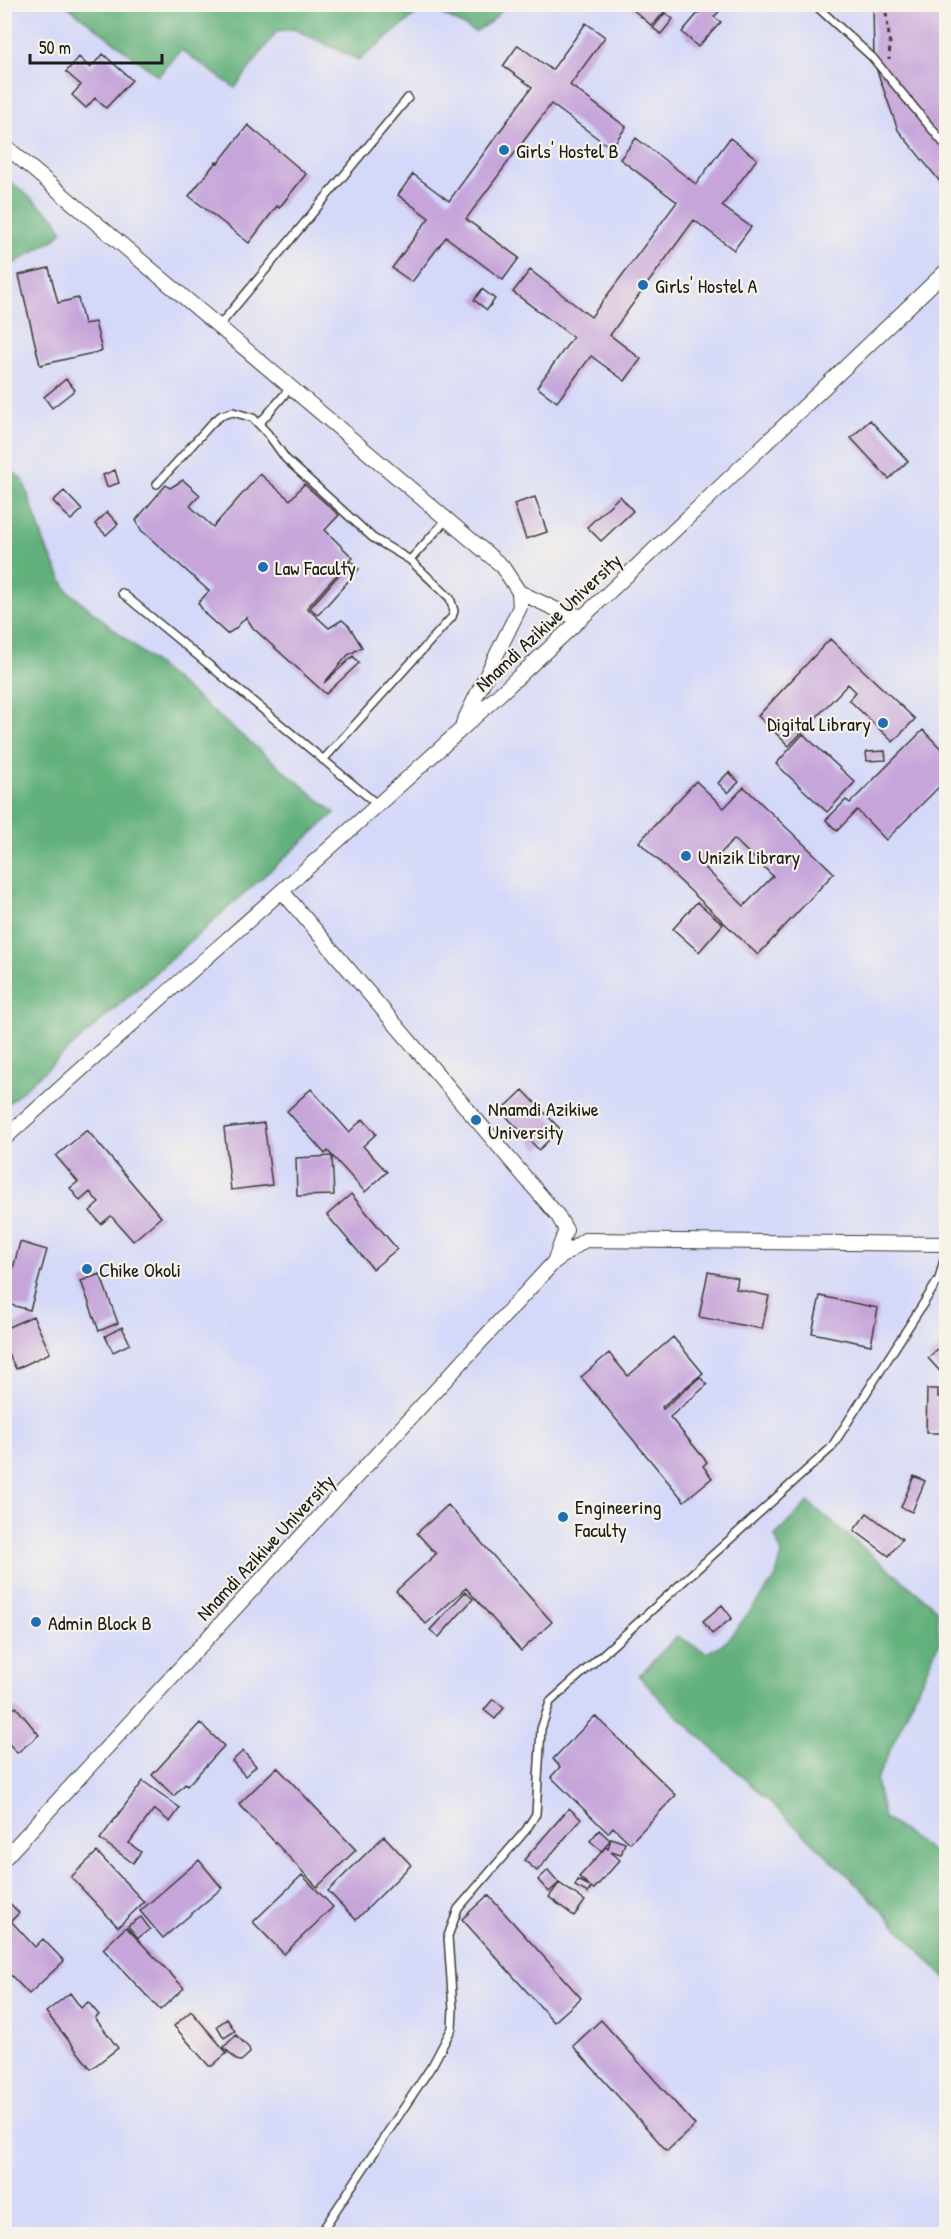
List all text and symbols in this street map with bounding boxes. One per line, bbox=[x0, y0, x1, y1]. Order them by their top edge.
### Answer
scale bar bbox=[30, 27, 162, 65]
text: 50 m bbox=[39, 35, 71, 60]
place label: Girls' Hostel B bbox=[516, 137, 619, 164]
marker: Girls' Hostel B bbox=[497, 143, 511, 157]
place label: Girls' Hostel A bbox=[655, 272, 758, 299]
marker: Girls' Hostel A bbox=[636, 278, 650, 292]
street label: Nnamdi Azikiwe University bbox=[469, 547, 627, 697]
place label: Law Faculty bbox=[275, 554, 356, 581]
marker: Law Faculty bbox=[256, 560, 270, 574]
place label: Digital Library bbox=[767, 710, 871, 737]
marker: Digital Library bbox=[876, 716, 890, 730]
place label: Unizik Library bbox=[698, 843, 800, 870]
marker: Unizik Library bbox=[679, 849, 693, 863]
place label: Nnamdi Azikiwe University bbox=[488, 1095, 599, 1145]
marker: Nnamdi Azikiwe University bbox=[469, 1113, 483, 1127]
place label: Chike Okoli bbox=[99, 1256, 181, 1283]
marker: Chike Okoli bbox=[80, 1262, 94, 1276]
street label: Nnamdi Azikiwe University bbox=[190, 1468, 340, 1626]
place label: Engineering Faculty bbox=[574, 1493, 661, 1543]
marker: Engineering Faculty bbox=[556, 1510, 570, 1524]
place label: Admin Block B bbox=[48, 1609, 152, 1636]
marker: Admin Block B bbox=[29, 1615, 43, 1629]

